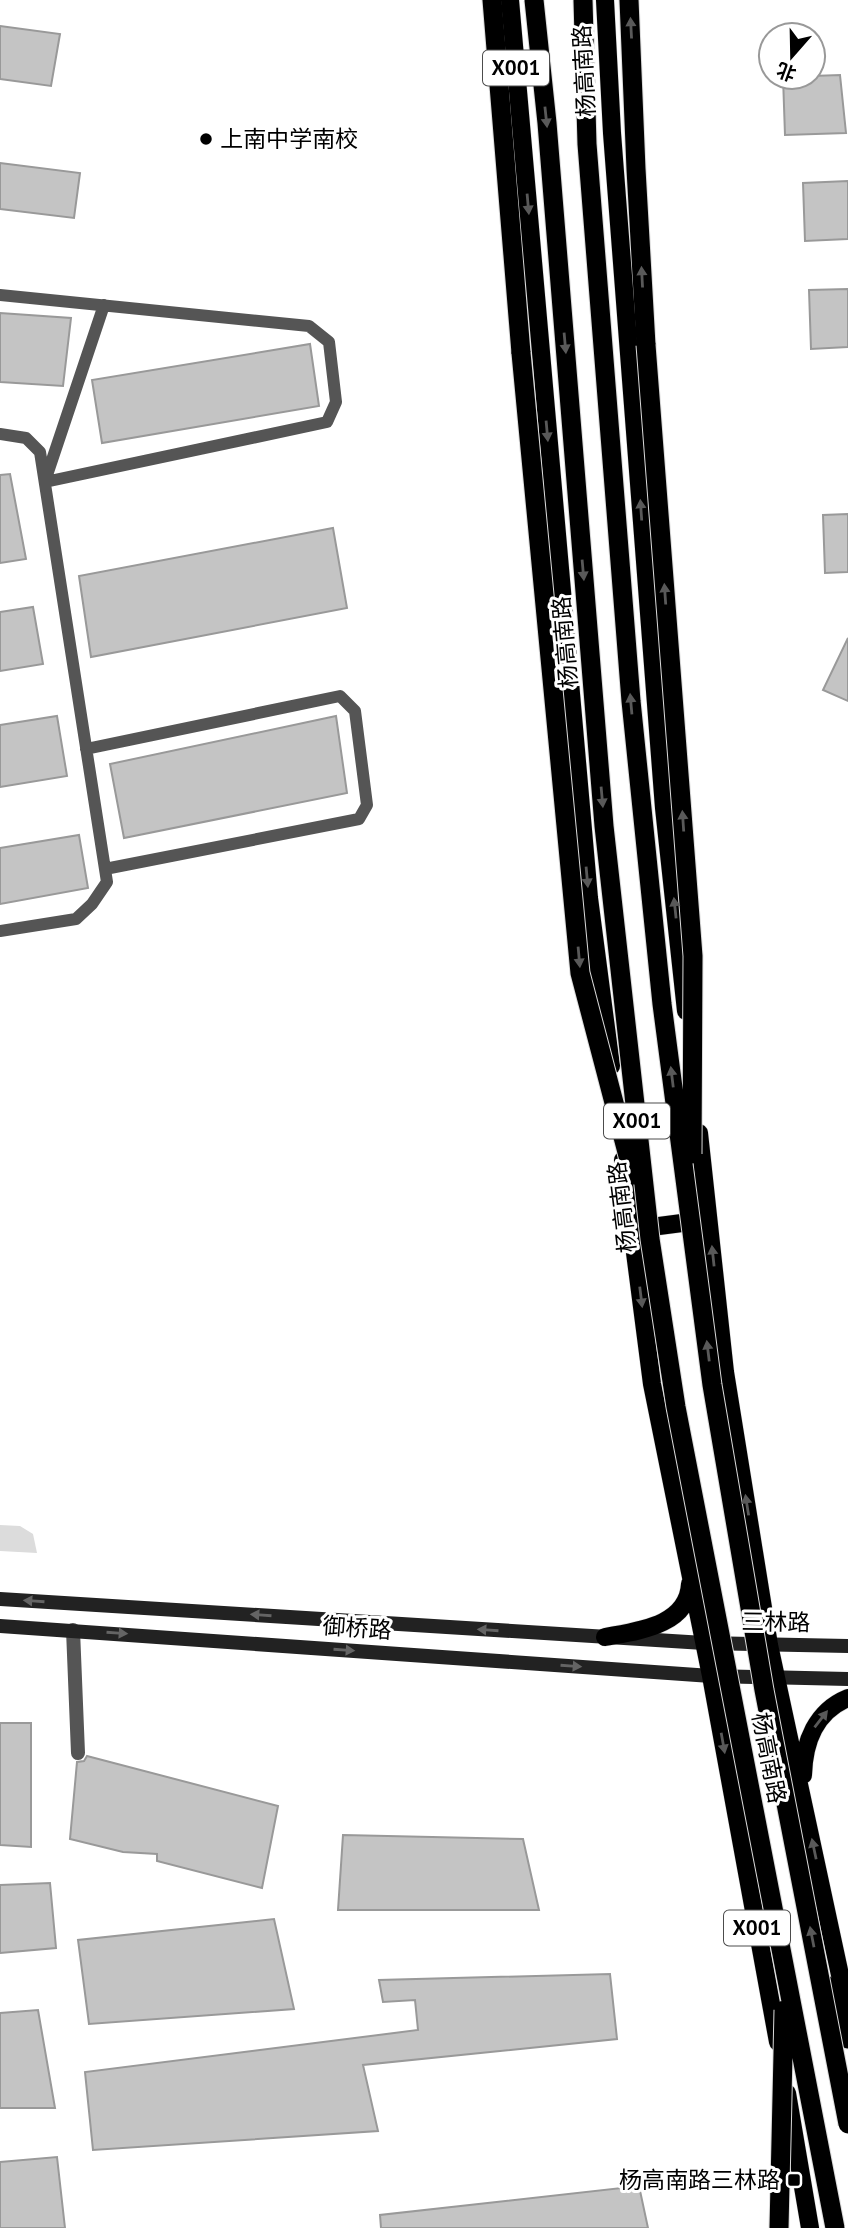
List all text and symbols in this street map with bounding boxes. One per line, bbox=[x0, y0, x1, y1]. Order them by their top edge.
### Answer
one-way arrow bbox=[625, 17, 636, 39]
north arrow bbox=[757, 21, 827, 91]
street label: 杨高南路 bbox=[567, 24, 600, 118]
road number: X001 bbox=[483, 50, 549, 86]
text: 北 bbox=[773, 57, 799, 87]
one-way arrow bbox=[541, 106, 552, 128]
place label: 上南中学南校 bbox=[220, 124, 358, 153]
marker: 上南中学南校 bbox=[198, 131, 214, 147]
one-way arrow bbox=[523, 194, 534, 216]
one-way arrow bbox=[637, 266, 648, 288]
one-way arrow bbox=[560, 333, 571, 355]
one-way arrow bbox=[542, 420, 553, 442]
one-way arrow bbox=[635, 499, 646, 521]
one-way arrow bbox=[578, 559, 589, 581]
one-way arrow bbox=[659, 583, 670, 605]
street label: 杨高南路 bbox=[546, 595, 583, 689]
one-way arrow bbox=[625, 693, 636, 715]
one-way arrow bbox=[597, 786, 608, 808]
one-way arrow bbox=[677, 810, 688, 832]
one-way arrow bbox=[582, 866, 593, 888]
one-way arrow bbox=[669, 896, 680, 918]
one-way arrow bbox=[574, 946, 585, 968]
one-way arrow bbox=[666, 1066, 677, 1088]
road number: X001 bbox=[604, 1104, 670, 1138]
street label: 杨高南路 bbox=[602, 1160, 642, 1254]
one-way arrow bbox=[707, 1244, 718, 1266]
one-way arrow bbox=[636, 1286, 647, 1308]
one-way arrow bbox=[702, 1340, 713, 1362]
one-way arrow bbox=[741, 1494, 752, 1516]
one-way arrow bbox=[23, 1596, 45, 1607]
street label: 三林路 bbox=[741, 1606, 811, 1637]
one-way arrow bbox=[250, 1610, 272, 1621]
street label: 御桥路 bbox=[322, 1611, 392, 1644]
one-way arrow bbox=[477, 1624, 499, 1635]
one-way arrow bbox=[106, 1628, 128, 1639]
one-way arrow bbox=[333, 1645, 355, 1656]
one-way arrow bbox=[560, 1661, 582, 1672]
street label: 杨高南路 bbox=[746, 1710, 793, 1806]
one-way arrow bbox=[814, 1711, 829, 1729]
one-way arrow bbox=[718, 1732, 729, 1754]
one-way arrow bbox=[808, 1838, 819, 1860]
road number: X001 bbox=[724, 1910, 790, 1946]
one-way arrow bbox=[807, 1925, 818, 1947]
place label: 杨高南路三林路 bbox=[619, 2165, 780, 2194]
marker: 杨高南路三林路 bbox=[786, 2172, 802, 2188]

